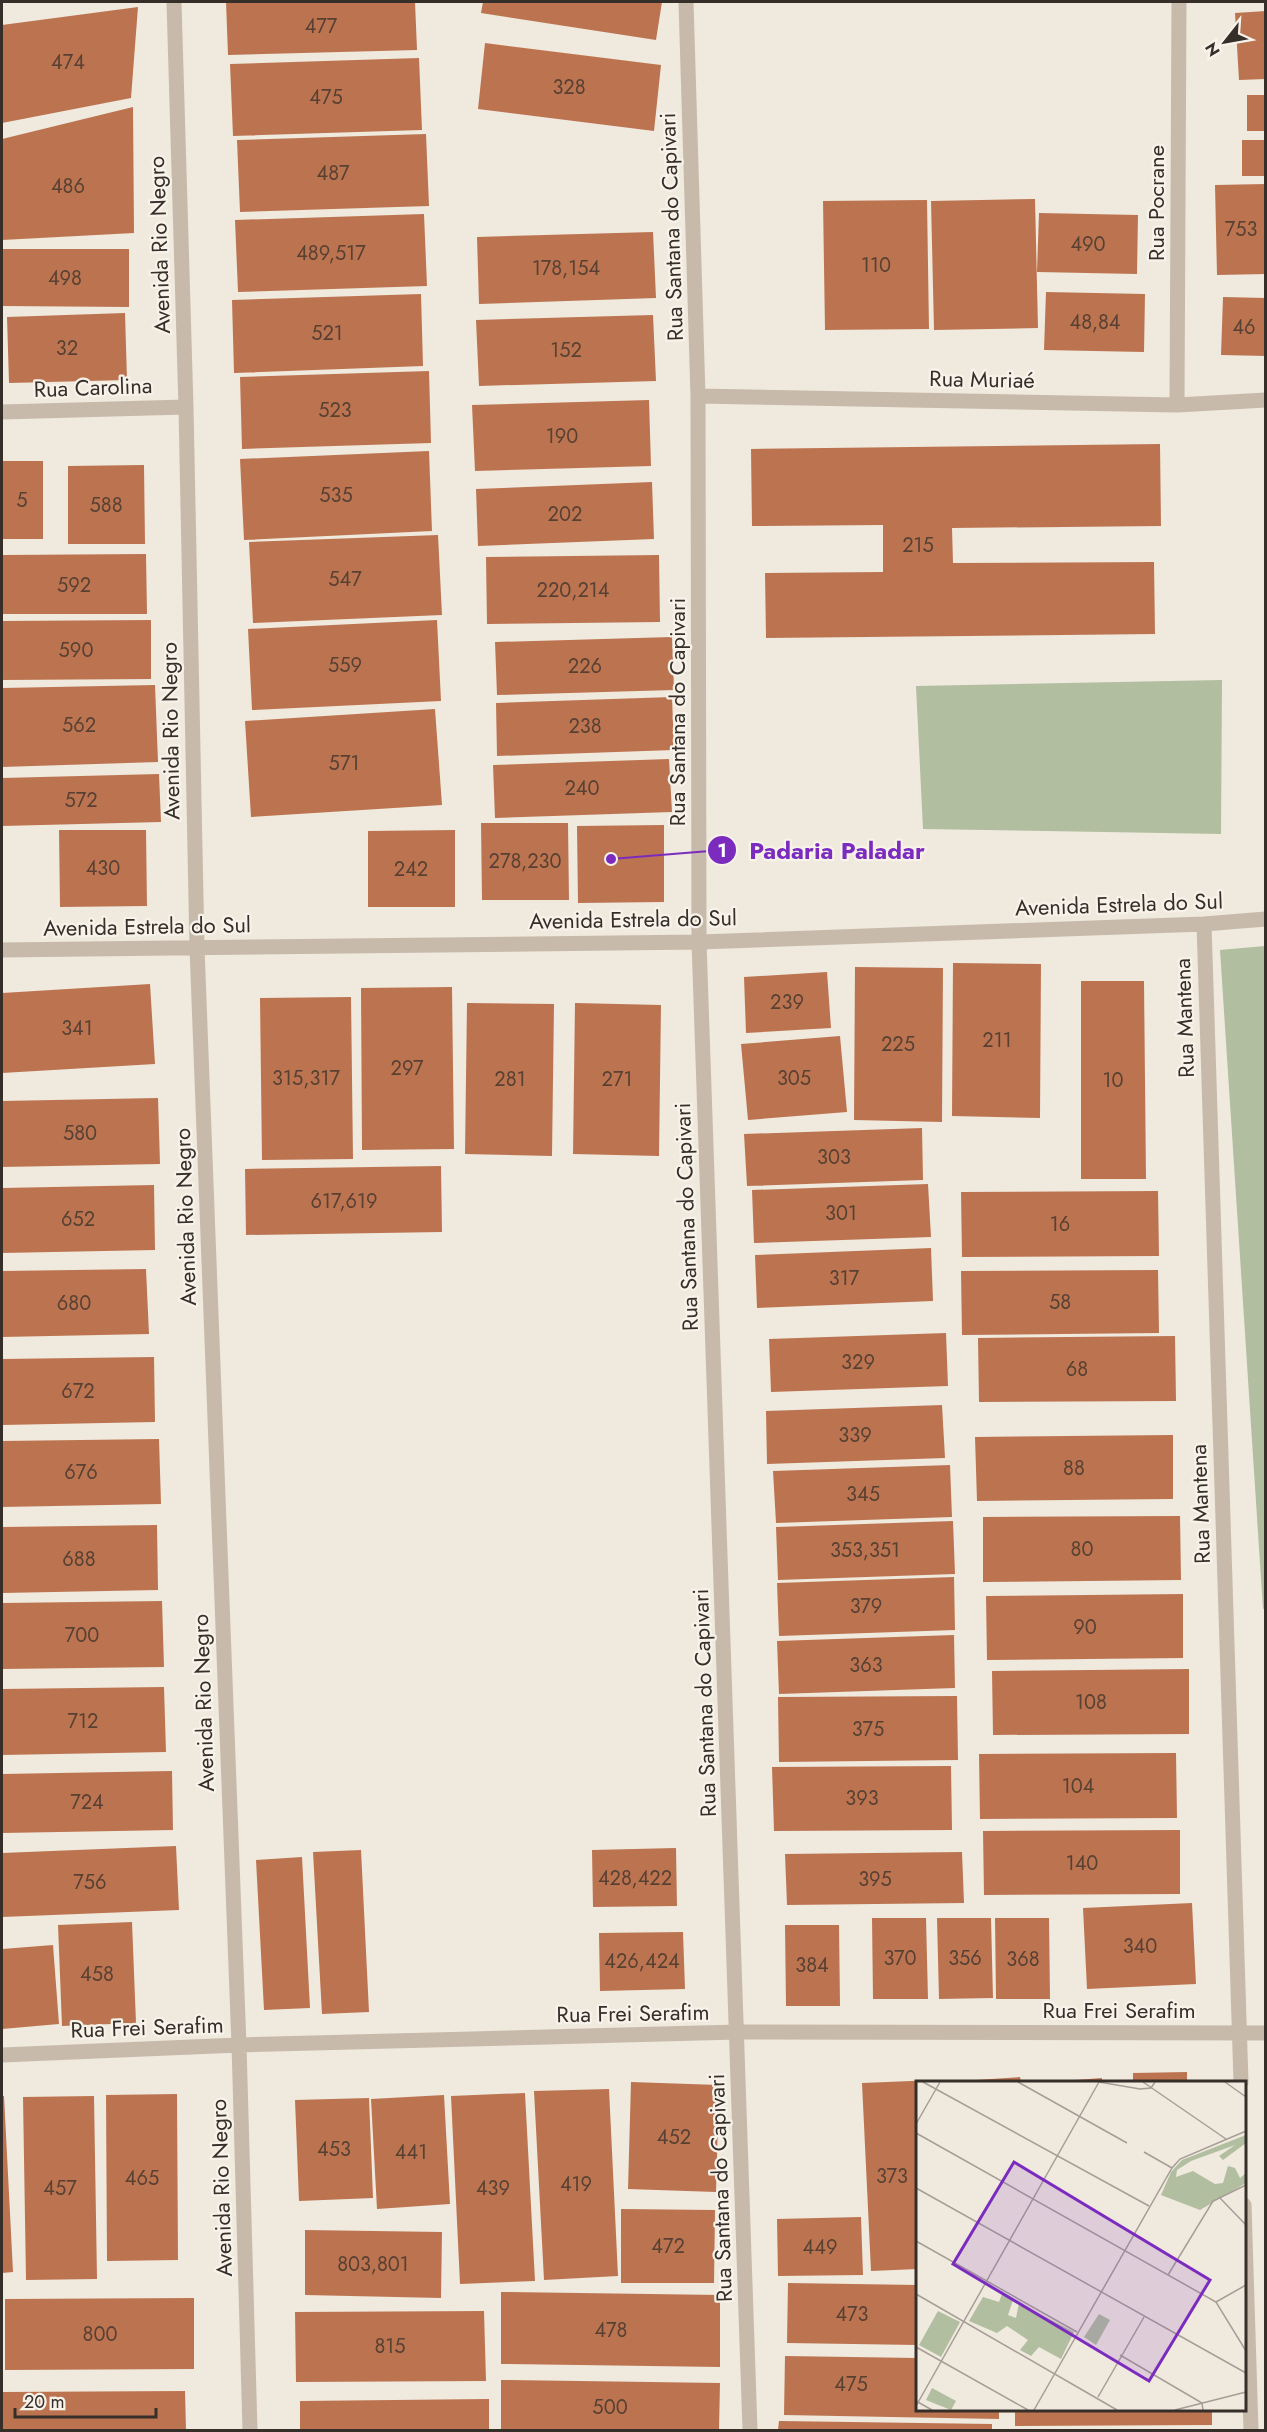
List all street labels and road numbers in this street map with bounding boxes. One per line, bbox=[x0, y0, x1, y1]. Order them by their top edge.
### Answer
street label: Rua Santana do Capivari bbox=[651, 112, 691, 342]
street label: Rua Pocrane bbox=[1140, 145, 1172, 261]
street label: Avenida Rio Negro bbox=[140, 156, 178, 334]
street label: Rua Muriaé bbox=[929, 362, 1035, 396]
street label: Rua Carolina bbox=[33, 369, 153, 405]
street label: Rua Santana do Capivari bbox=[661, 598, 693, 826]
street label: Avenida Rio Negro bbox=[152, 642, 188, 820]
street label: Avenida Estrela do Sul bbox=[1015, 884, 1223, 924]
street label: Avenida Estrela do Sul bbox=[529, 901, 737, 937]
street label: Avenida Estrela do Sul bbox=[43, 908, 251, 944]
street label: Rua Mantena bbox=[1166, 958, 1202, 1078]
street label: Rua Santana do Capivari bbox=[666, 1102, 706, 1332]
street label: Avenida Rio Negro bbox=[166, 1128, 204, 1306]
street label: Rua Mantena bbox=[1182, 1444, 1218, 1564]
street label: Rua Santana do Capivari bbox=[684, 1588, 724, 1818]
street label: Avenida Rio Negro bbox=[184, 1614, 222, 1792]
street label: Rua Frei Serafim bbox=[1042, 1994, 1196, 2026]
street label: Rua Frei Serafim bbox=[556, 1996, 710, 2030]
street label: Rua Frei Serafim bbox=[70, 2008, 224, 2046]
street label: Rua Santana do Capivari bbox=[700, 2073, 740, 2303]
street label: Avenida Rio Negro bbox=[202, 2099, 240, 2277]

